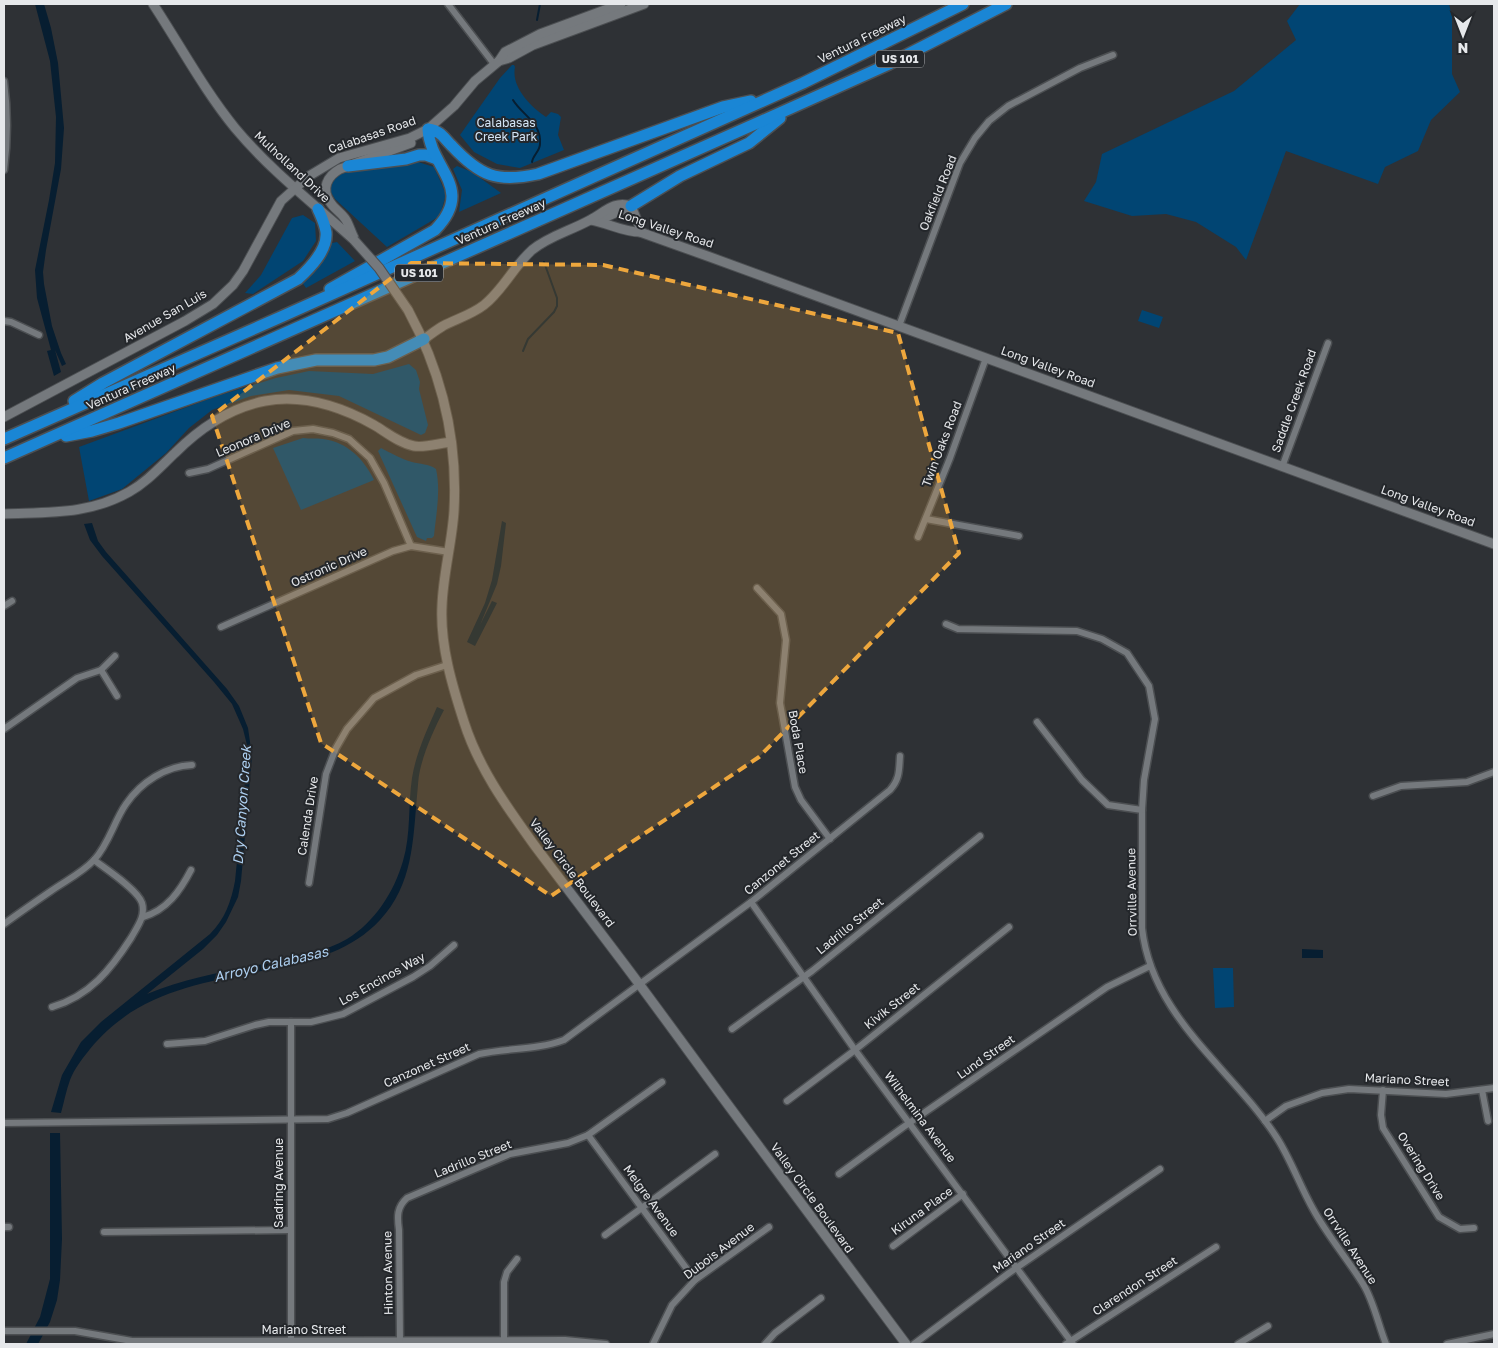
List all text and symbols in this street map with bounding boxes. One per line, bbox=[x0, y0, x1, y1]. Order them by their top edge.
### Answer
north arrow bbox=[1438, 10, 1488, 60]
street label: Ventura Freeway bbox=[815, 11, 909, 66]
text: N bbox=[1458, 40, 1468, 57]
road number: US 101 bbox=[876, 51, 924, 68]
street label: Calabasas Road bbox=[326, 113, 418, 157]
park label: Calabasas Creek Park bbox=[475, 115, 537, 144]
street label: Mulholland Drive bbox=[251, 128, 333, 206]
street label: Oakfield Road bbox=[916, 153, 960, 233]
street label: Ventura Freeway bbox=[454, 195, 548, 248]
street label: Long Valley Road bbox=[617, 206, 716, 251]
road number: US 101 bbox=[395, 264, 443, 282]
street label: Avenue San Luis bbox=[120, 286, 209, 345]
street label: Long Valley Road bbox=[999, 343, 1097, 391]
street label: Saddle Creek Road bbox=[1268, 347, 1319, 454]
street label: Ventura Freeway bbox=[84, 360, 178, 413]
street label: Twin Oaks Road bbox=[918, 399, 965, 489]
street label: Leonora Drive bbox=[213, 415, 292, 460]
street label: Long Valley Road bbox=[1379, 482, 1477, 530]
street label: Ostronic Drive bbox=[288, 543, 369, 590]
street label: Boda Place bbox=[786, 709, 811, 775]
water label: Dry Canyon Creek bbox=[229, 743, 254, 865]
street label: Calenda Drive bbox=[294, 775, 321, 857]
street label: Valley Circle Boulevard bbox=[527, 815, 618, 930]
street label: Canzonet Street bbox=[741, 827, 823, 898]
street label: Orrville Avenue bbox=[1123, 848, 1140, 936]
street label: Ladrillo Street bbox=[813, 894, 887, 957]
water label: Arroyo Calabasas bbox=[212, 942, 330, 985]
street label: Los Encinos Way bbox=[336, 949, 428, 1008]
street label: Kivik Street bbox=[861, 979, 923, 1032]
street label: Lund Street bbox=[954, 1031, 1018, 1082]
street label: Canzonet Street bbox=[381, 1039, 473, 1090]
street label: Wilhelmina Avenue bbox=[881, 1068, 960, 1165]
street label: Mariano Street bbox=[1364, 1070, 1450, 1089]
street label: Overing Drive bbox=[1394, 1129, 1448, 1203]
street label: Ladrillo Street bbox=[432, 1136, 514, 1181]
street label: Sadring Avenue bbox=[271, 1138, 286, 1228]
street label: Valley Circle Boulevard bbox=[767, 1140, 857, 1256]
street label: Melgre Avenue bbox=[620, 1162, 683, 1240]
street label: Kiruna Place bbox=[888, 1183, 956, 1238]
street label: Orrville Avenue bbox=[1320, 1205, 1381, 1287]
street label: Mariano Street bbox=[990, 1215, 1068, 1276]
street label: Dubois Avenue bbox=[680, 1219, 757, 1282]
street label: Hinton Avenue bbox=[379, 1231, 396, 1315]
street label: Clarendon Street bbox=[1089, 1252, 1180, 1319]
street label: Mariano Street bbox=[262, 1322, 347, 1337]

